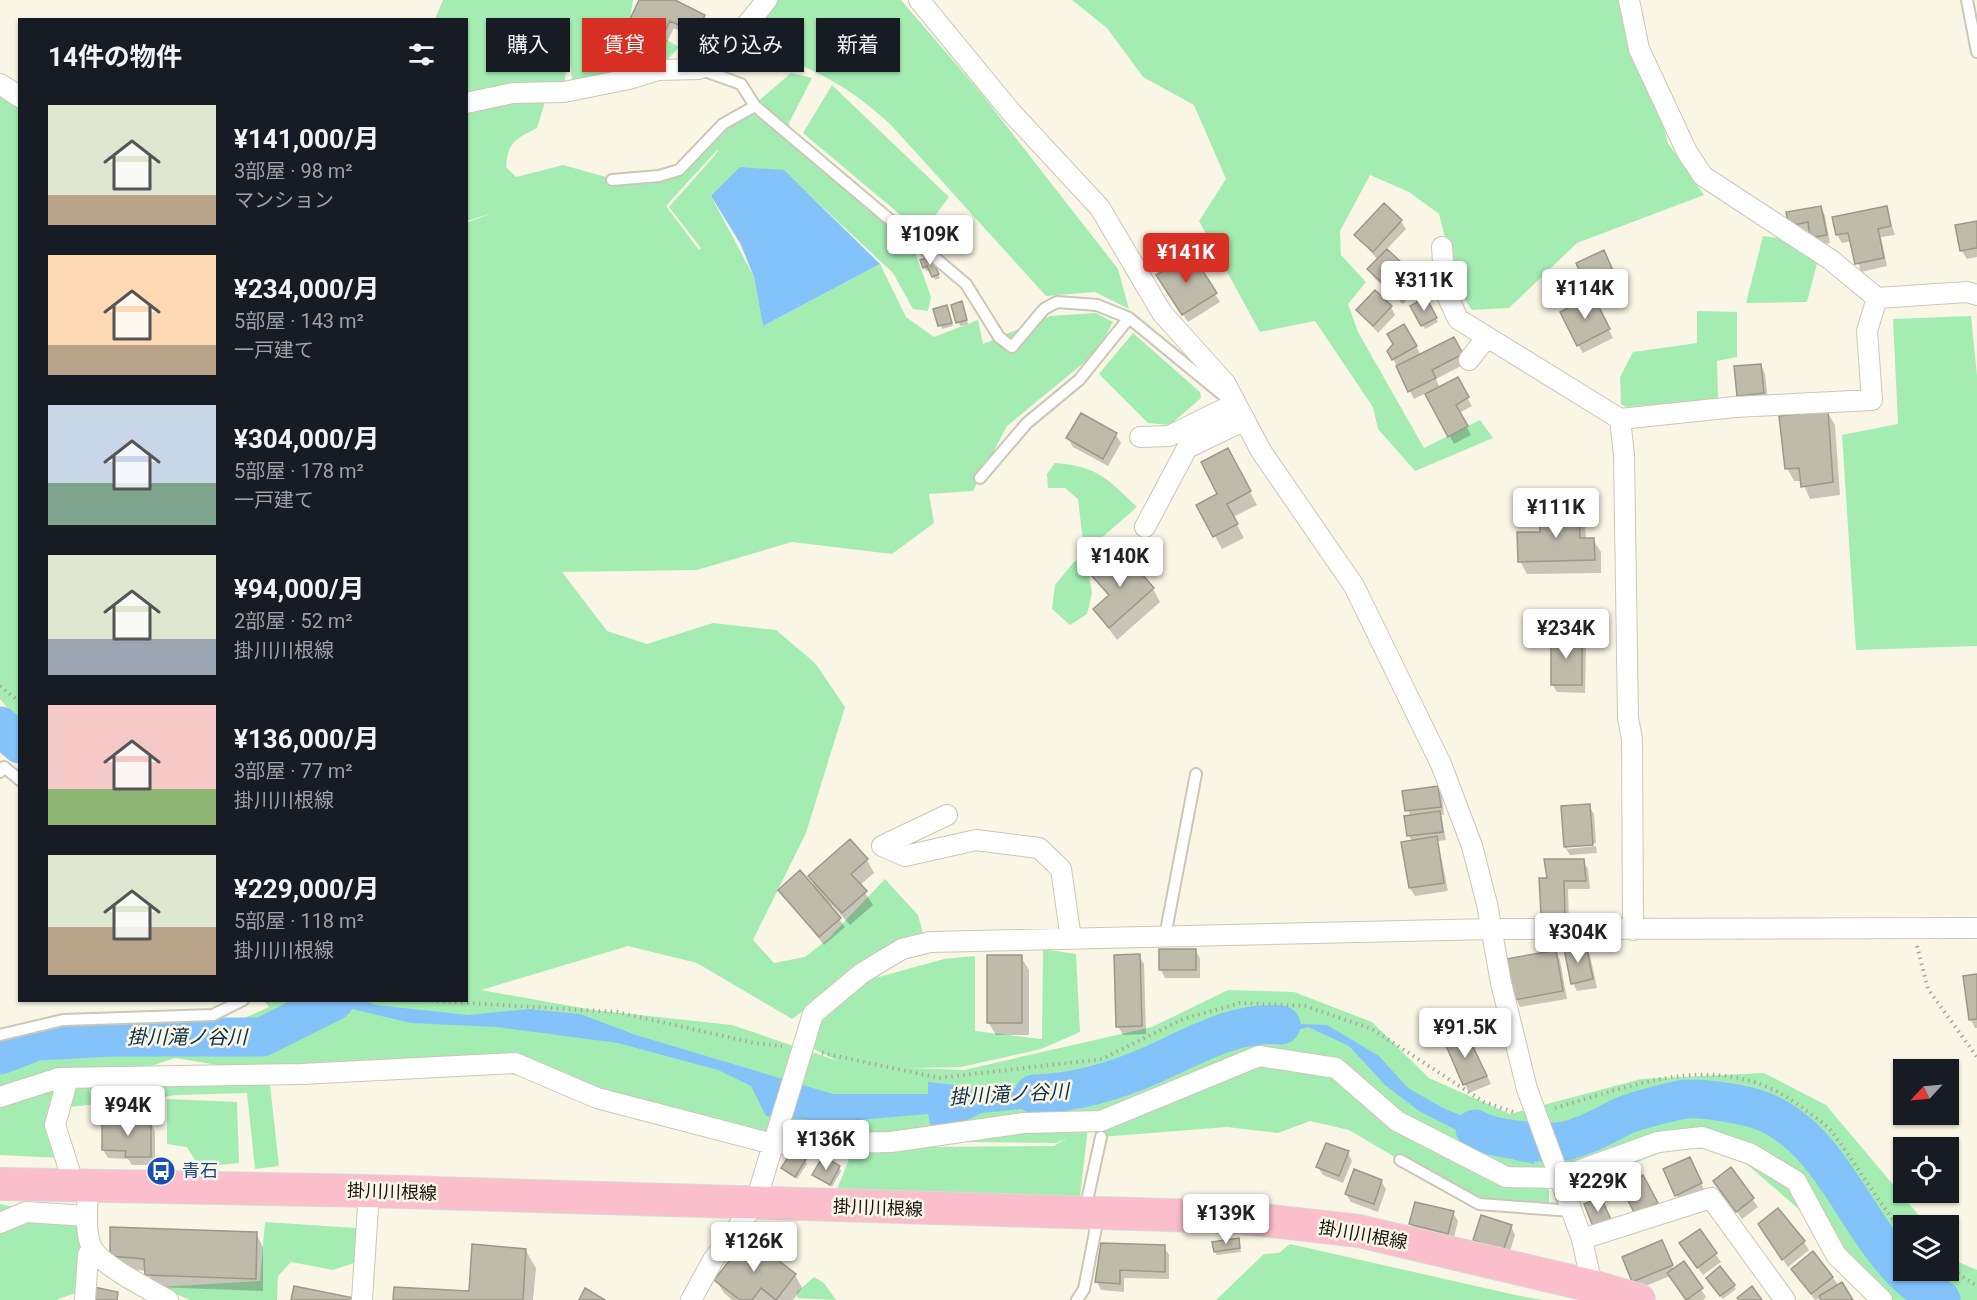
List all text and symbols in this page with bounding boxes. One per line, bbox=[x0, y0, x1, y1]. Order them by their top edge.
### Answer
chip: 購入 bbox=[486, 18, 570, 72]
chip: 賃貸 bbox=[582, 18, 666, 72]
chip: 絞り込み bbox=[678, 18, 804, 72]
chip: 新着 bbox=[816, 18, 900, 72]
icon: filters bbox=[405, 38, 438, 71]
text: 14件の物件 bbox=[48, 42, 182, 72]
text: ¥141,000/月 bbox=[234, 124, 380, 154]
icon: home bbox=[96, 129, 168, 201]
text: 3部屋 · 98 m² bbox=[234, 159, 353, 183]
text: マンション bbox=[234, 188, 334, 212]
pin: ¥109K bbox=[888, 215, 972, 266]
text: ¥109K bbox=[901, 222, 959, 246]
pin: ¥141K bbox=[1144, 233, 1228, 284]
text: ¥141K bbox=[1157, 240, 1215, 264]
pin: ¥311K bbox=[1382, 261, 1466, 312]
text: ¥311K bbox=[1395, 268, 1453, 292]
pin: ¥114K bbox=[1543, 269, 1627, 320]
text: ¥234,000/月 bbox=[234, 274, 380, 304]
text: ¥114K bbox=[1556, 276, 1614, 300]
icon: home bbox=[96, 279, 168, 351]
text: 5部屋 · 143 m² bbox=[234, 309, 364, 333]
text: 一戸建て bbox=[234, 338, 314, 362]
text: ¥304,000/月 bbox=[234, 424, 380, 454]
icon: home bbox=[96, 429, 168, 501]
text: 5部屋 · 178 m² bbox=[234, 459, 364, 483]
text: 一戸建て bbox=[234, 488, 314, 512]
pin: ¥111K bbox=[1514, 488, 1598, 539]
text: ¥111K bbox=[1527, 495, 1585, 519]
pin: ¥140K bbox=[1078, 537, 1162, 588]
text: ¥140K bbox=[1091, 544, 1149, 568]
text: ¥94,000/月 bbox=[234, 574, 365, 604]
icon: home bbox=[96, 579, 168, 651]
text: 2部屋 · 52 m² bbox=[234, 609, 353, 633]
pin: ¥234K bbox=[1524, 609, 1608, 660]
text: ¥234K bbox=[1537, 616, 1595, 640]
text: 掛川川根線 bbox=[234, 638, 334, 662]
text: ¥136,000/月 bbox=[234, 724, 380, 754]
icon: home bbox=[96, 729, 168, 801]
text: 3部屋 · 77 m² bbox=[234, 759, 353, 783]
text: 掛川川根線 bbox=[234, 788, 334, 812]
text: ¥229,000/月 bbox=[234, 874, 380, 904]
icon: home bbox=[96, 879, 168, 951]
text: 5部屋 · 118 m² bbox=[234, 909, 364, 933]
pin: ¥304K bbox=[1536, 913, 1620, 964]
text: ¥304K bbox=[1549, 920, 1607, 944]
text: 掛川川根線 bbox=[234, 938, 334, 962]
pin: ¥91.5K bbox=[1416, 1008, 1514, 1059]
text: ¥91.5K bbox=[1433, 1015, 1497, 1039]
water label: 掛川滝ノ谷川 bbox=[127, 1025, 249, 1049]
north arrow bbox=[1893, 1059, 1959, 1125]
map controls bbox=[1893, 1059, 1959, 1281]
water label: 掛川滝ノ谷川 bbox=[948, 1079, 1072, 1109]
pin: ¥94K bbox=[92, 1086, 164, 1137]
text: ¥94K bbox=[105, 1093, 151, 1117]
pin: ¥136K bbox=[784, 1120, 868, 1171]
text: ¥136K bbox=[797, 1127, 855, 1151]
button: locate bbox=[1893, 1137, 1959, 1203]
bus stop icon: 青石 bbox=[145, 1155, 177, 1187]
place label: 青石 bbox=[182, 1160, 218, 1181]
pin: ¥229K bbox=[1556, 1162, 1640, 1213]
text: ¥229K bbox=[1569, 1169, 1627, 1193]
street label: 掛川川根線 bbox=[347, 1179, 437, 1204]
pin: ¥139K bbox=[1184, 1194, 1268, 1245]
street label: 掛川川根線 bbox=[833, 1195, 923, 1220]
text: ¥139K bbox=[1197, 1201, 1255, 1225]
button: layers bbox=[1893, 1215, 1959, 1281]
street label: 掛川川根線 bbox=[1317, 1216, 1409, 1253]
pin: ¥126K bbox=[712, 1222, 796, 1273]
text: ¥126K bbox=[725, 1229, 783, 1253]

